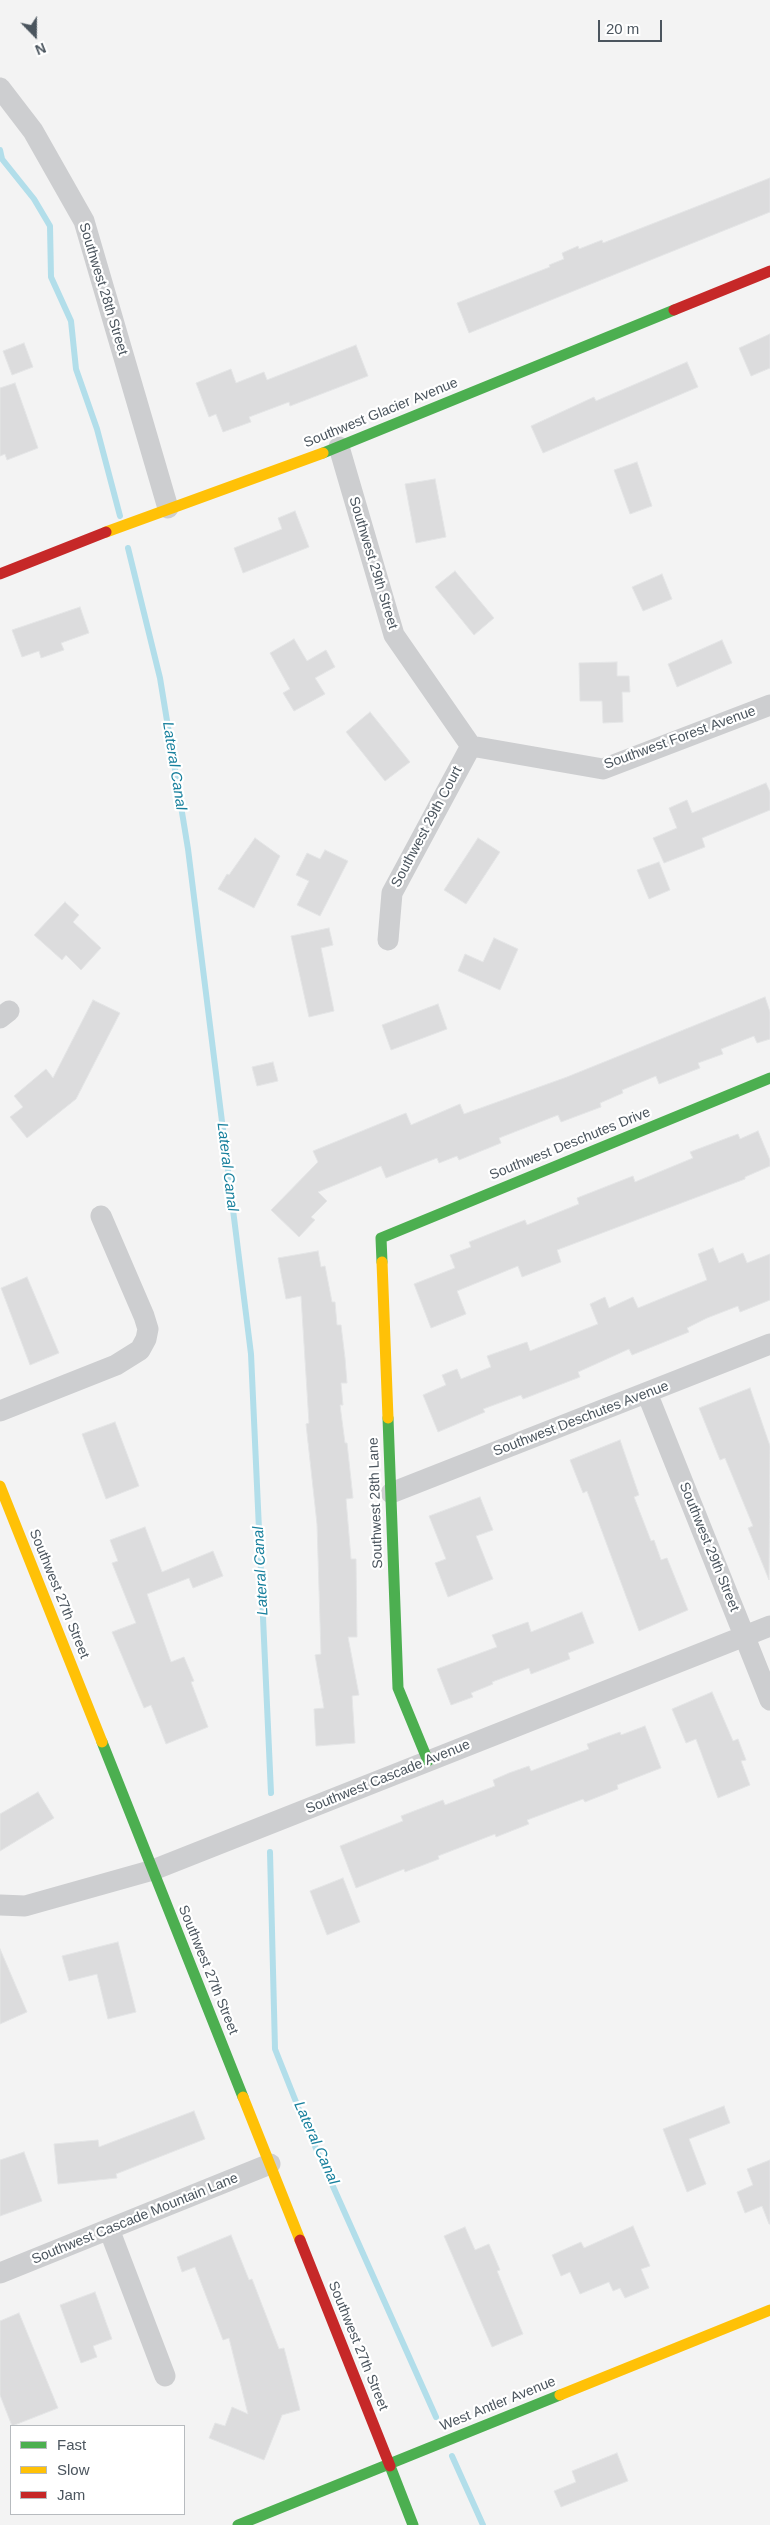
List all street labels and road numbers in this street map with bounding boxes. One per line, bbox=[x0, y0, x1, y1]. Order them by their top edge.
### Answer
street label: Southwest 28th Street bbox=[75, 221, 131, 357]
street label: Southwest Glacier Avenue bbox=[301, 374, 461, 452]
street label: Southwest 29th Street bbox=[345, 495, 401, 631]
street label: Southwest Forest Avenue bbox=[602, 703, 758, 773]
street label: Southwest 29th Court bbox=[388, 764, 466, 890]
street label: Southwest Deschutes Drive bbox=[487, 1104, 653, 1184]
street label: Southwest Deschutes Avenue bbox=[491, 1378, 671, 1460]
street label: Southwest 28th Lane bbox=[365, 1437, 387, 1569]
street label: Southwest 29th Street bbox=[675, 1480, 743, 1614]
street label: Southwest 27th Street bbox=[25, 1527, 93, 1661]
street label: Southwest Cascade Avenue bbox=[303, 1736, 473, 1818]
street label: Southwest 27th Street bbox=[174, 1903, 242, 2037]
street label: Southwest Cascade Mountain Lane bbox=[29, 2170, 241, 2268]
street label: Southwest 27th Street bbox=[324, 2279, 392, 2413]
street label: West Antler Avenue bbox=[438, 2373, 558, 2435]

